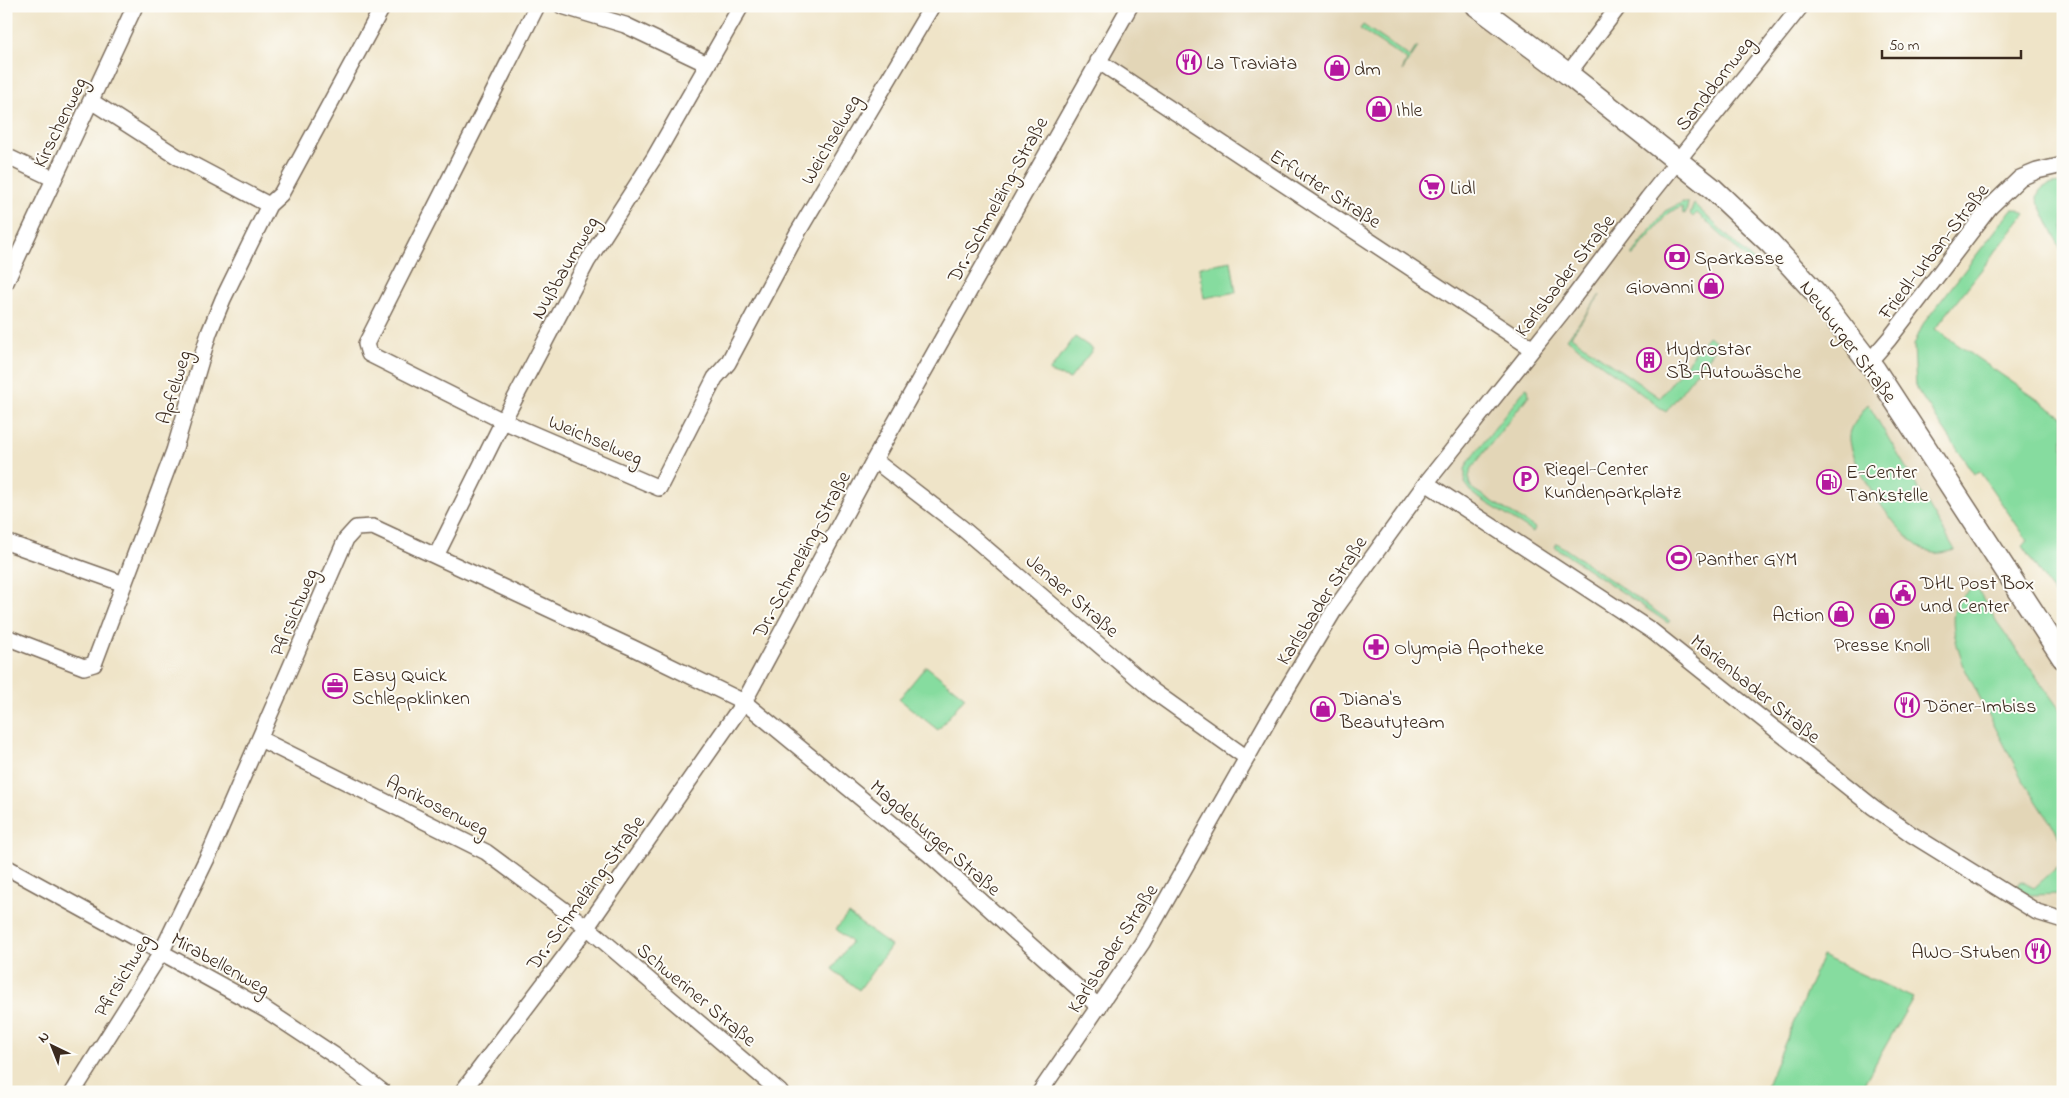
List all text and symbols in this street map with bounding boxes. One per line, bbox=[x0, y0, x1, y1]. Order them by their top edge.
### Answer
scale bar bbox=[1882, 28, 2020, 60]
street label: Sanddornweg bbox=[1670, 31, 1763, 139]
text: 50 m bbox=[1889, 35, 1920, 57]
restaurant icon: La Traviata bbox=[1176, 49, 1202, 75]
place label: La Traviata bbox=[1206, 50, 1297, 79]
shop icon: dm bbox=[1324, 55, 1350, 81]
place label: dm bbox=[1354, 56, 1381, 85]
street label: Kirschenweg bbox=[27, 73, 97, 174]
street label: Weichselweg bbox=[795, 90, 871, 191]
shop icon: Ihle bbox=[1366, 96, 1392, 122]
place label: Ihle bbox=[1396, 97, 1423, 126]
street label: Dr.-Schmelzing-Straße bbox=[941, 112, 1058, 290]
street label: Erfurter Straße bbox=[1263, 143, 1386, 237]
supermarket icon: Lidl bbox=[1419, 174, 1445, 200]
place label: Lidl bbox=[1450, 175, 1476, 204]
street label: Friedl-Urban-Straße bbox=[1872, 178, 1997, 328]
street label: Karlsbader Straße bbox=[1509, 209, 1623, 344]
street label: Nußbaumweg bbox=[525, 211, 608, 326]
bank icon: Sparkasse bbox=[1664, 244, 1690, 270]
place label: Sparkasse bbox=[1694, 245, 1784, 274]
shop icon: Giovanni bbox=[1698, 273, 1724, 299]
place label: Giovanni bbox=[1626, 274, 1694, 303]
street label: Neuburger Straße bbox=[1790, 275, 1903, 411]
place label: Hydrostar SB-Autowäsche bbox=[1666, 336, 1801, 388]
street label: Apfelweg bbox=[150, 347, 201, 429]
building icon: Hydrostar SB-Autowäsche bbox=[1636, 347, 1662, 373]
street label: Weichselweg bbox=[543, 408, 647, 475]
place label: Riegel-Center Kundenparkplatz bbox=[1544, 456, 1682, 508]
place label: E-Center Tankstelle bbox=[1846, 459, 1928, 511]
street label: Dr.-Schmelzing-Straße bbox=[746, 466, 861, 645]
parking icon: Riegel-Center Kundenparkplatz bbox=[1513, 466, 1539, 492]
fuel station icon: E-Center Tankstelle bbox=[1816, 469, 1842, 495]
street label: Karlsbader Straße bbox=[1270, 531, 1376, 672]
sports icon: Panther GYM bbox=[1666, 545, 1692, 571]
place label: Panther GYM bbox=[1696, 546, 1797, 575]
street label: Jenaer Straße bbox=[1018, 548, 1124, 646]
street label: Pfirsichweg bbox=[264, 565, 328, 662]
place label: DHL Post Box und Center bbox=[1919, 570, 2034, 622]
public building icon: DHL Post Box und Center bbox=[1890, 580, 1916, 606]
shop icon: Action bbox=[1828, 601, 1854, 627]
place label: Action bbox=[1772, 602, 1824, 631]
shop icon: Presse Knoll bbox=[1869, 603, 1895, 629]
street label: Marienbader Straße bbox=[1683, 628, 1826, 752]
place label: Presse Knoll bbox=[1834, 632, 1930, 661]
pharmacy icon: Olympia Apotheke bbox=[1363, 634, 1389, 660]
place label: Olympia Apotheke bbox=[1394, 635, 1544, 664]
place label: Easy Quick Schleppklinken bbox=[352, 662, 470, 714]
office icon: Easy Quick Schleppklinken bbox=[322, 673, 348, 699]
place label: Diana's Beautyteam bbox=[1339, 686, 1444, 738]
restaurant icon: Döner-Imbiss bbox=[1894, 692, 1920, 718]
place label: Döner-Imbiss bbox=[1923, 693, 2036, 722]
shop icon: Diana's Beautyteam bbox=[1310, 696, 1336, 722]
street label: Aprikosenweg bbox=[380, 769, 493, 847]
street label: Magdeburger Straße bbox=[862, 774, 1006, 905]
street label: Dr.-Schmelzing-Straße bbox=[520, 810, 654, 979]
street label: Karlsbader Straße bbox=[1061, 879, 1167, 1020]
street label: Mirabellenweg bbox=[165, 926, 274, 1005]
street label: Pfirsichweg bbox=[88, 929, 161, 1024]
street label: Schweriner Straße bbox=[629, 937, 762, 1055]
restaurant icon: AWO-Stuben bbox=[2025, 938, 2051, 964]
place label: AWO-Stuben bbox=[1911, 939, 2020, 968]
north arrow bbox=[28, 1020, 78, 1070]
text: N bbox=[34, 1027, 55, 1048]

